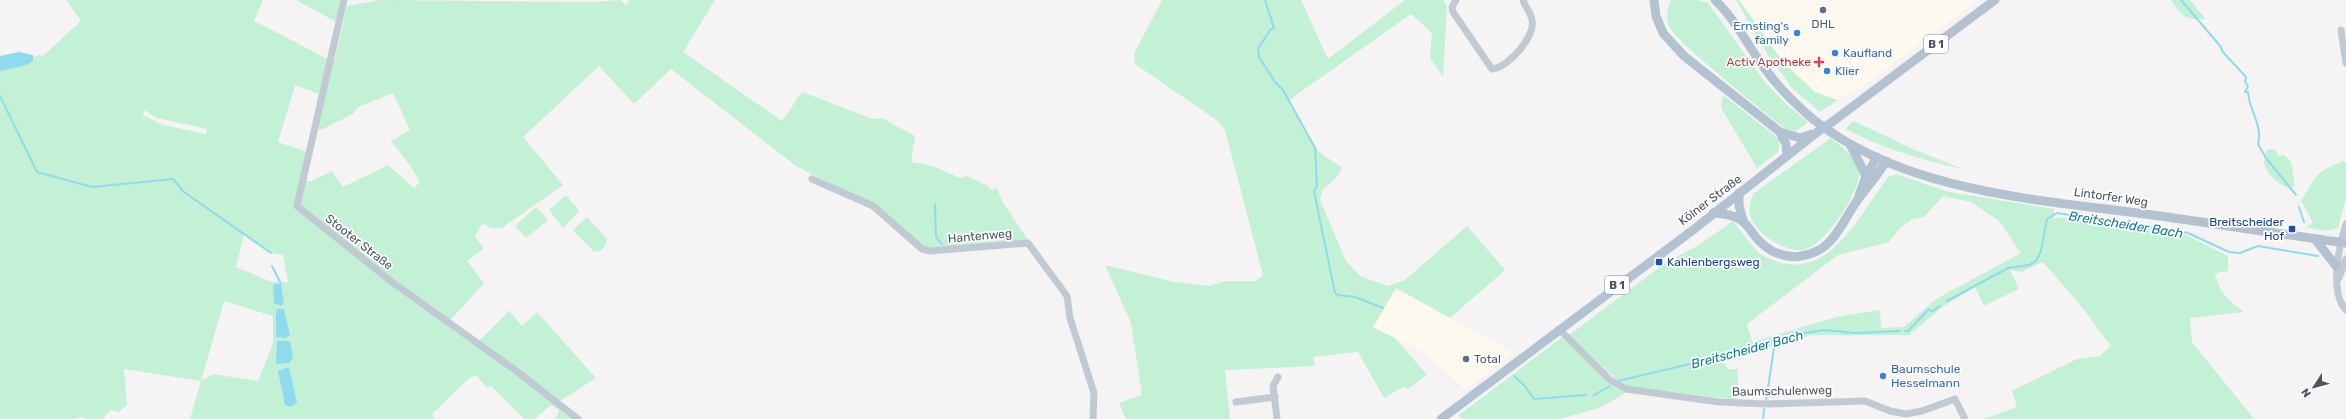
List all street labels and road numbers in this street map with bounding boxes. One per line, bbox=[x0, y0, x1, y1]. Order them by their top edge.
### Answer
road number: B 1 bbox=[1924, 35, 1948, 53]
street label: Kölner Straße bbox=[1676, 172, 1744, 228]
street label: Lintorfer Weg bbox=[2073, 185, 2149, 209]
street label: Stooter Straße bbox=[323, 211, 396, 273]
street label: Hantenweg bbox=[947, 226, 1013, 246]
road number: B 1 bbox=[1605, 276, 1629, 294]
street label: Baumschulenweg bbox=[1732, 383, 1832, 399]

